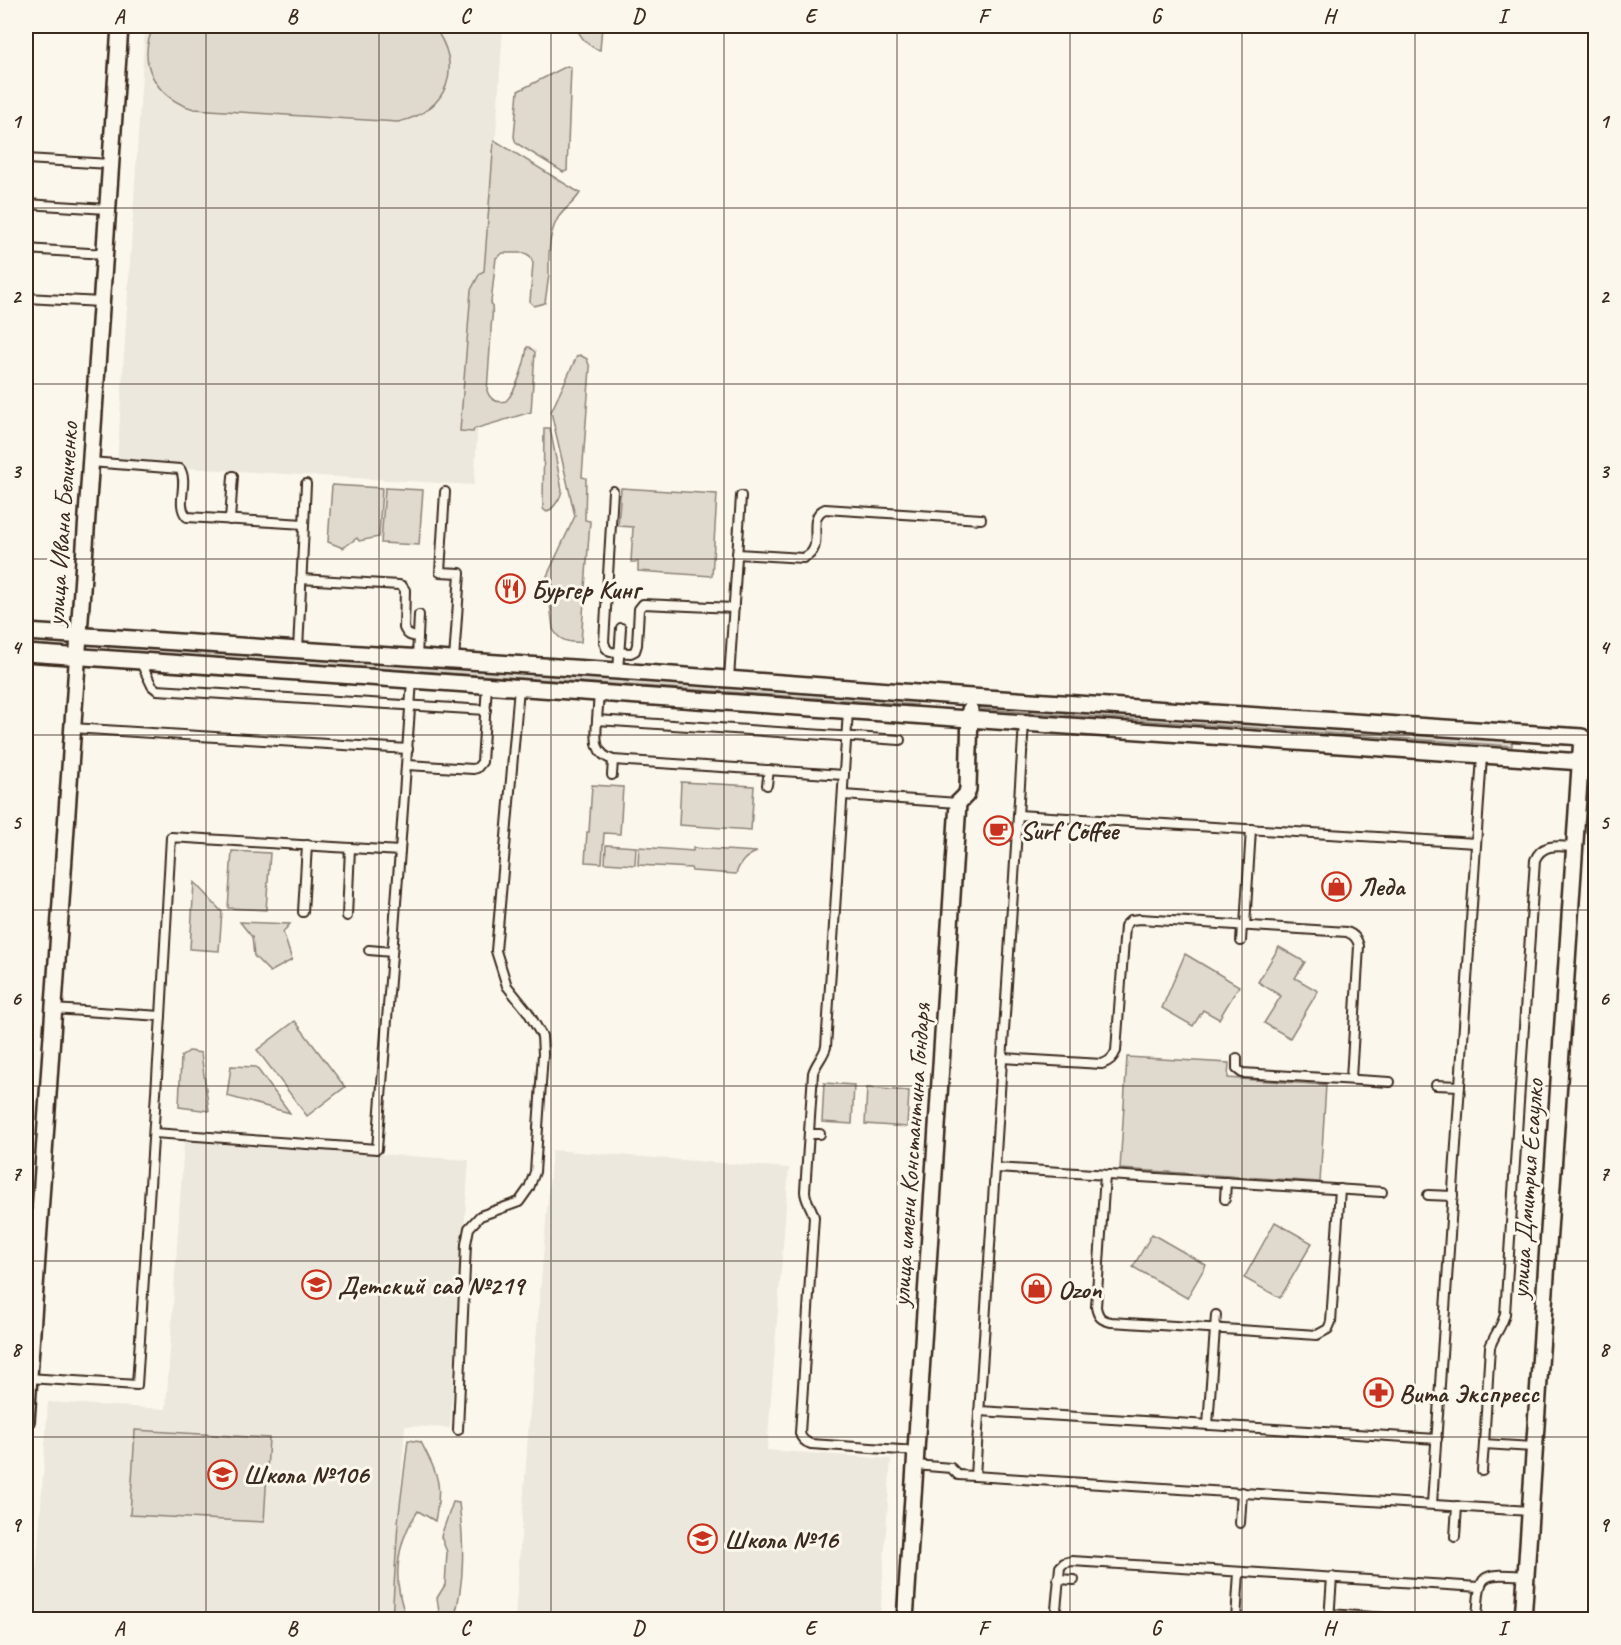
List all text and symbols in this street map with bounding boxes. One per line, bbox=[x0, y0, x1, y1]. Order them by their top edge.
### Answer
text: A bbox=[114, 4, 126, 29]
text: B bbox=[287, 4, 299, 29]
text: C bbox=[460, 4, 472, 29]
text: D bbox=[632, 4, 646, 29]
text: E bbox=[805, 4, 819, 29]
text: F bbox=[978, 4, 992, 29]
text: G bbox=[1151, 4, 1164, 29]
text: H bbox=[1323, 4, 1338, 29]
text: I bbox=[1498, 4, 1511, 29]
text: 1 bbox=[12, 109, 23, 134]
text: 1 bbox=[1600, 109, 1611, 134]
text: 2 bbox=[12, 284, 23, 309]
text: 2 bbox=[1600, 284, 1611, 309]
street label: улица Ивана Беличенко bbox=[38, 419, 86, 629]
text: 3 bbox=[12, 459, 23, 484]
text: 3 bbox=[1600, 459, 1611, 484]
restaurant icon: Бургер Кинг bbox=[494, 573, 526, 605]
place label: Бургер Кинг bbox=[531, 573, 644, 606]
text: 4 bbox=[12, 635, 24, 660]
text: 4 bbox=[1600, 635, 1612, 660]
text: 5 bbox=[12, 810, 23, 835]
text: 5 bbox=[1600, 810, 1611, 835]
cafe icon: Surf Coffee bbox=[983, 814, 1015, 846]
place label: Surf Coffee bbox=[1020, 814, 1120, 847]
shop icon: Леда bbox=[1321, 870, 1353, 902]
place label: Леда bbox=[1358, 870, 1406, 903]
text: 6 bbox=[11, 986, 22, 1011]
text: 6 bbox=[1599, 986, 1610, 1011]
street label: улица имени Константина Гондаря bbox=[884, 1001, 938, 1310]
street label: улица Дмитрия Есаулко bbox=[1503, 1076, 1551, 1302]
text: 7 bbox=[12, 1161, 23, 1186]
text: 7 bbox=[1600, 1161, 1611, 1186]
school or university icon: Детский сад №219 bbox=[301, 1269, 333, 1301]
place label: Детский сад №219 bbox=[338, 1269, 526, 1302]
shop icon: Ozon bbox=[1021, 1273, 1053, 1305]
place label: Ozon bbox=[1058, 1273, 1103, 1306]
text: 8 bbox=[12, 1337, 24, 1362]
text: 8 bbox=[1600, 1337, 1612, 1362]
pharmacy icon: Вита Экспресс bbox=[1362, 1377, 1394, 1409]
place label: Вита Экспресс bbox=[1399, 1377, 1540, 1410]
school or university icon: Школа №106 bbox=[206, 1458, 238, 1490]
place label: Школа №106 bbox=[243, 1458, 370, 1491]
text: 9 bbox=[12, 1512, 23, 1537]
text: 9 bbox=[1600, 1512, 1611, 1537]
school or university icon: Школа №16 bbox=[687, 1523, 719, 1555]
place label: Школа №16 bbox=[724, 1523, 839, 1556]
text: A bbox=[114, 1616, 126, 1641]
text: B bbox=[287, 1616, 299, 1641]
text: C bbox=[460, 1616, 472, 1641]
text: D bbox=[632, 1616, 646, 1641]
text: E bbox=[805, 1616, 819, 1641]
text: F bbox=[978, 1616, 992, 1641]
text: G bbox=[1151, 1616, 1164, 1641]
text: H bbox=[1323, 1616, 1338, 1641]
text: I bbox=[1498, 1616, 1511, 1641]

